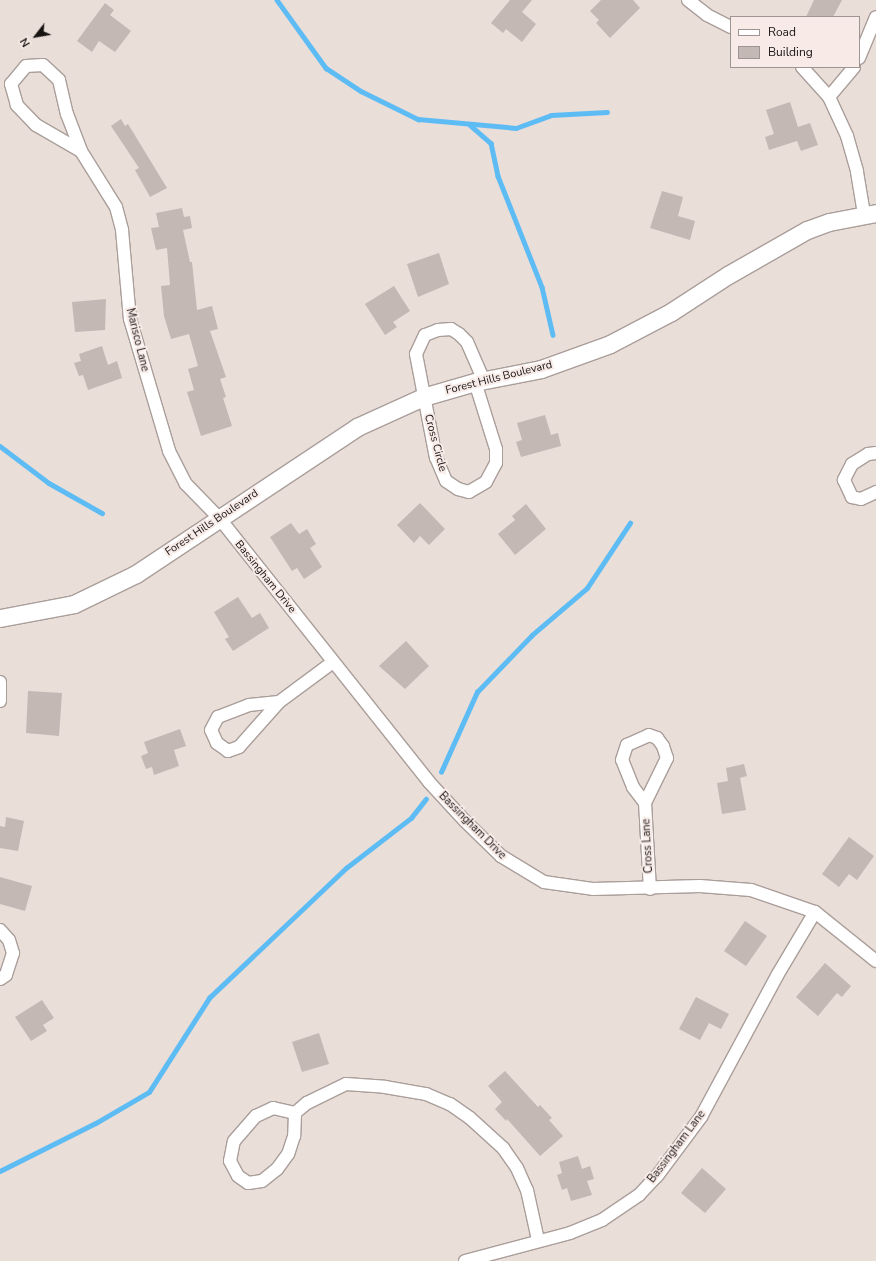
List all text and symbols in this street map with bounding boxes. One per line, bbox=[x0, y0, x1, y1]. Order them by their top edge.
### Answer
north arrow bbox=[16, 16, 56, 56]
legend bbox=[730, 16, 860, 68]
text: Road bbox=[768, 24, 796, 40]
text: N bbox=[17, 35, 34, 50]
text: Building bbox=[768, 44, 813, 60]
street label: Marisco Lane bbox=[123, 307, 151, 373]
street label: Forest Hills Boulevard bbox=[444, 358, 554, 398]
street label: Cross Circle bbox=[421, 413, 449, 473]
street label: Forest Hills Boulevard bbox=[163, 487, 261, 559]
street label: Bassingham Drive bbox=[232, 538, 298, 616]
street label: Bassingham Drive bbox=[436, 790, 508, 862]
street label: Cross Lane bbox=[640, 818, 656, 874]
street label: Bassingham Lane bbox=[645, 1108, 709, 1186]

